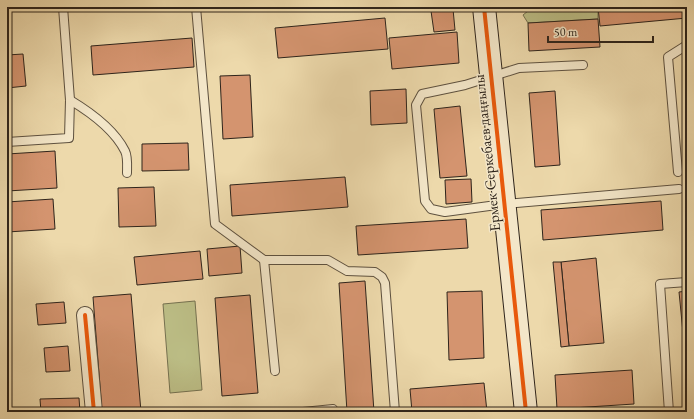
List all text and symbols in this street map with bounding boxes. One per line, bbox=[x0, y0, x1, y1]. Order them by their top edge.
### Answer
scale bar bbox=[548, 18, 653, 44]
text: 50 m bbox=[554, 24, 578, 40]
street label: Ермек Серкебаев даңғылы bbox=[469, 74, 504, 233]

